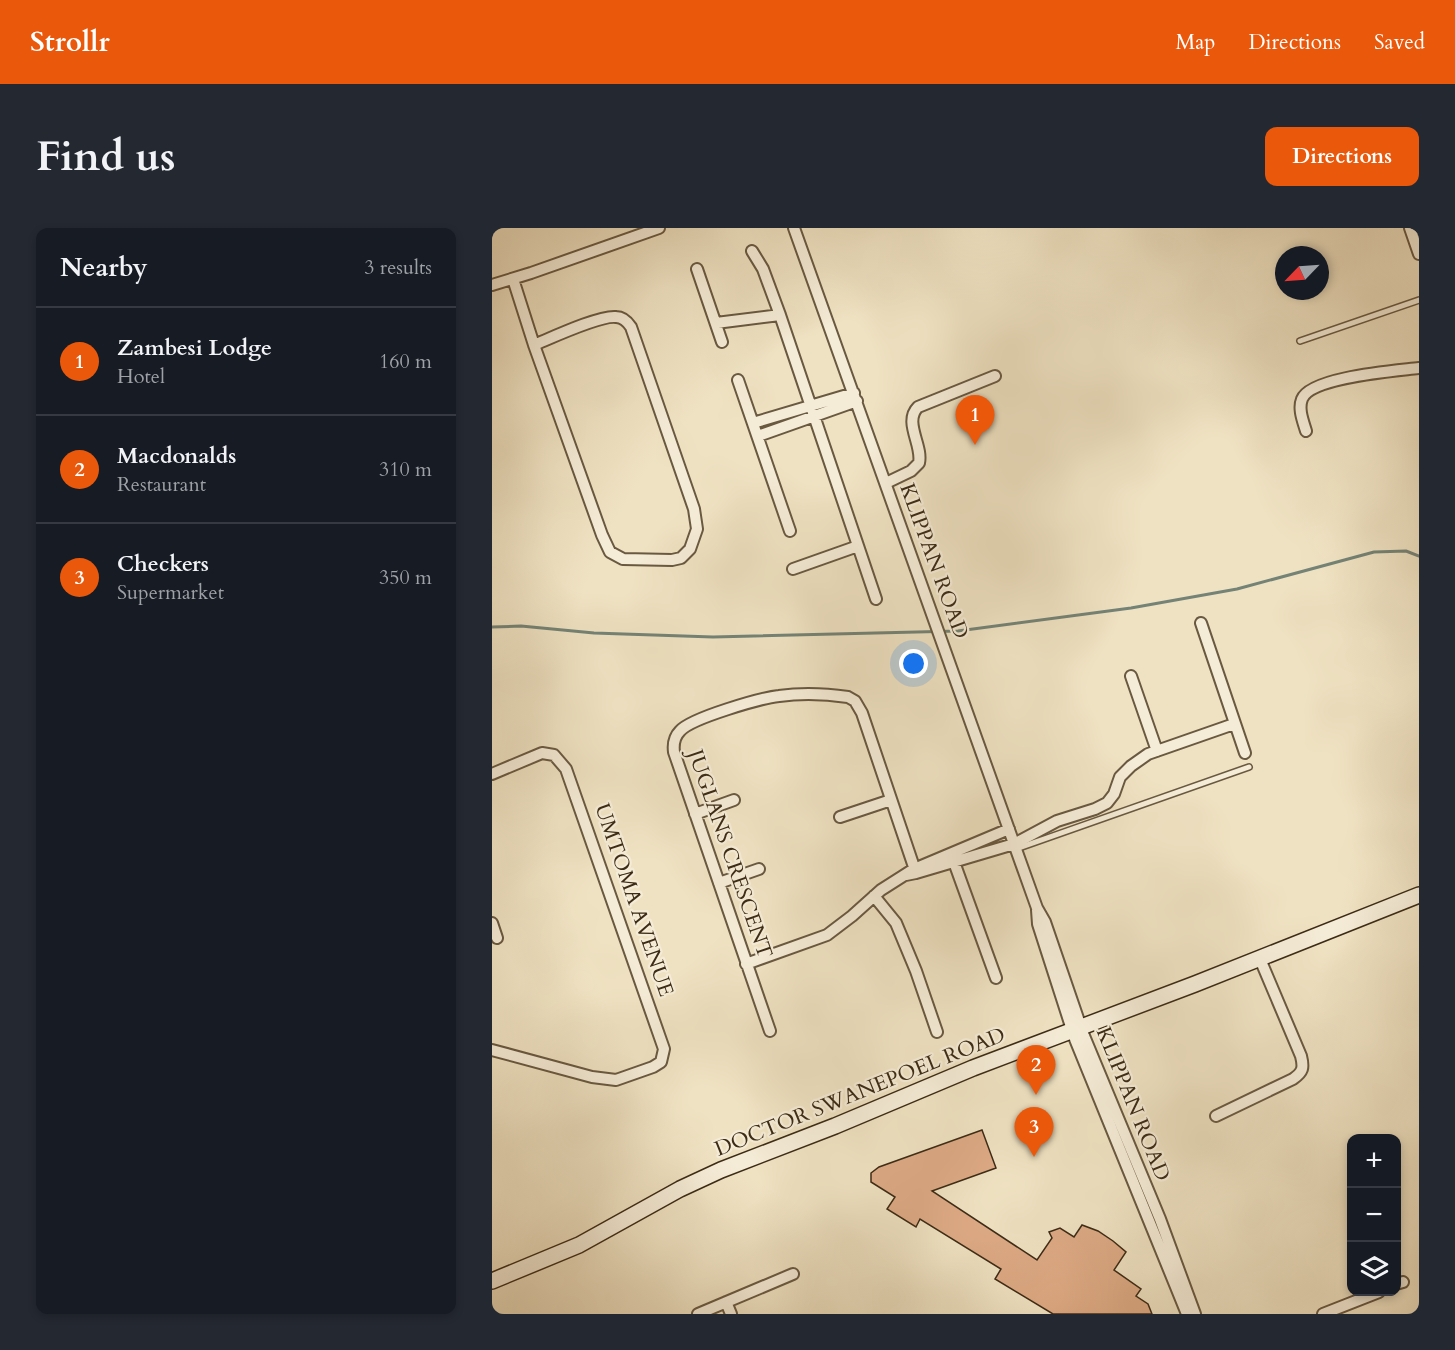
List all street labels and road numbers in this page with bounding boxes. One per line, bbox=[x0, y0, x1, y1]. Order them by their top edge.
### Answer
street label: KLIPPAN ROAD bbox=[892, 479, 976, 643]
street label: JUGLANS CRESCENT bbox=[680, 743, 779, 962]
street label: UMTOMA AVENUE bbox=[587, 800, 681, 1000]
street label: DOCTOR SWANEPOEL ROAD bbox=[710, 1020, 1010, 1164]
street label: KLIPPAN ROAD bbox=[1089, 1023, 1177, 1185]

